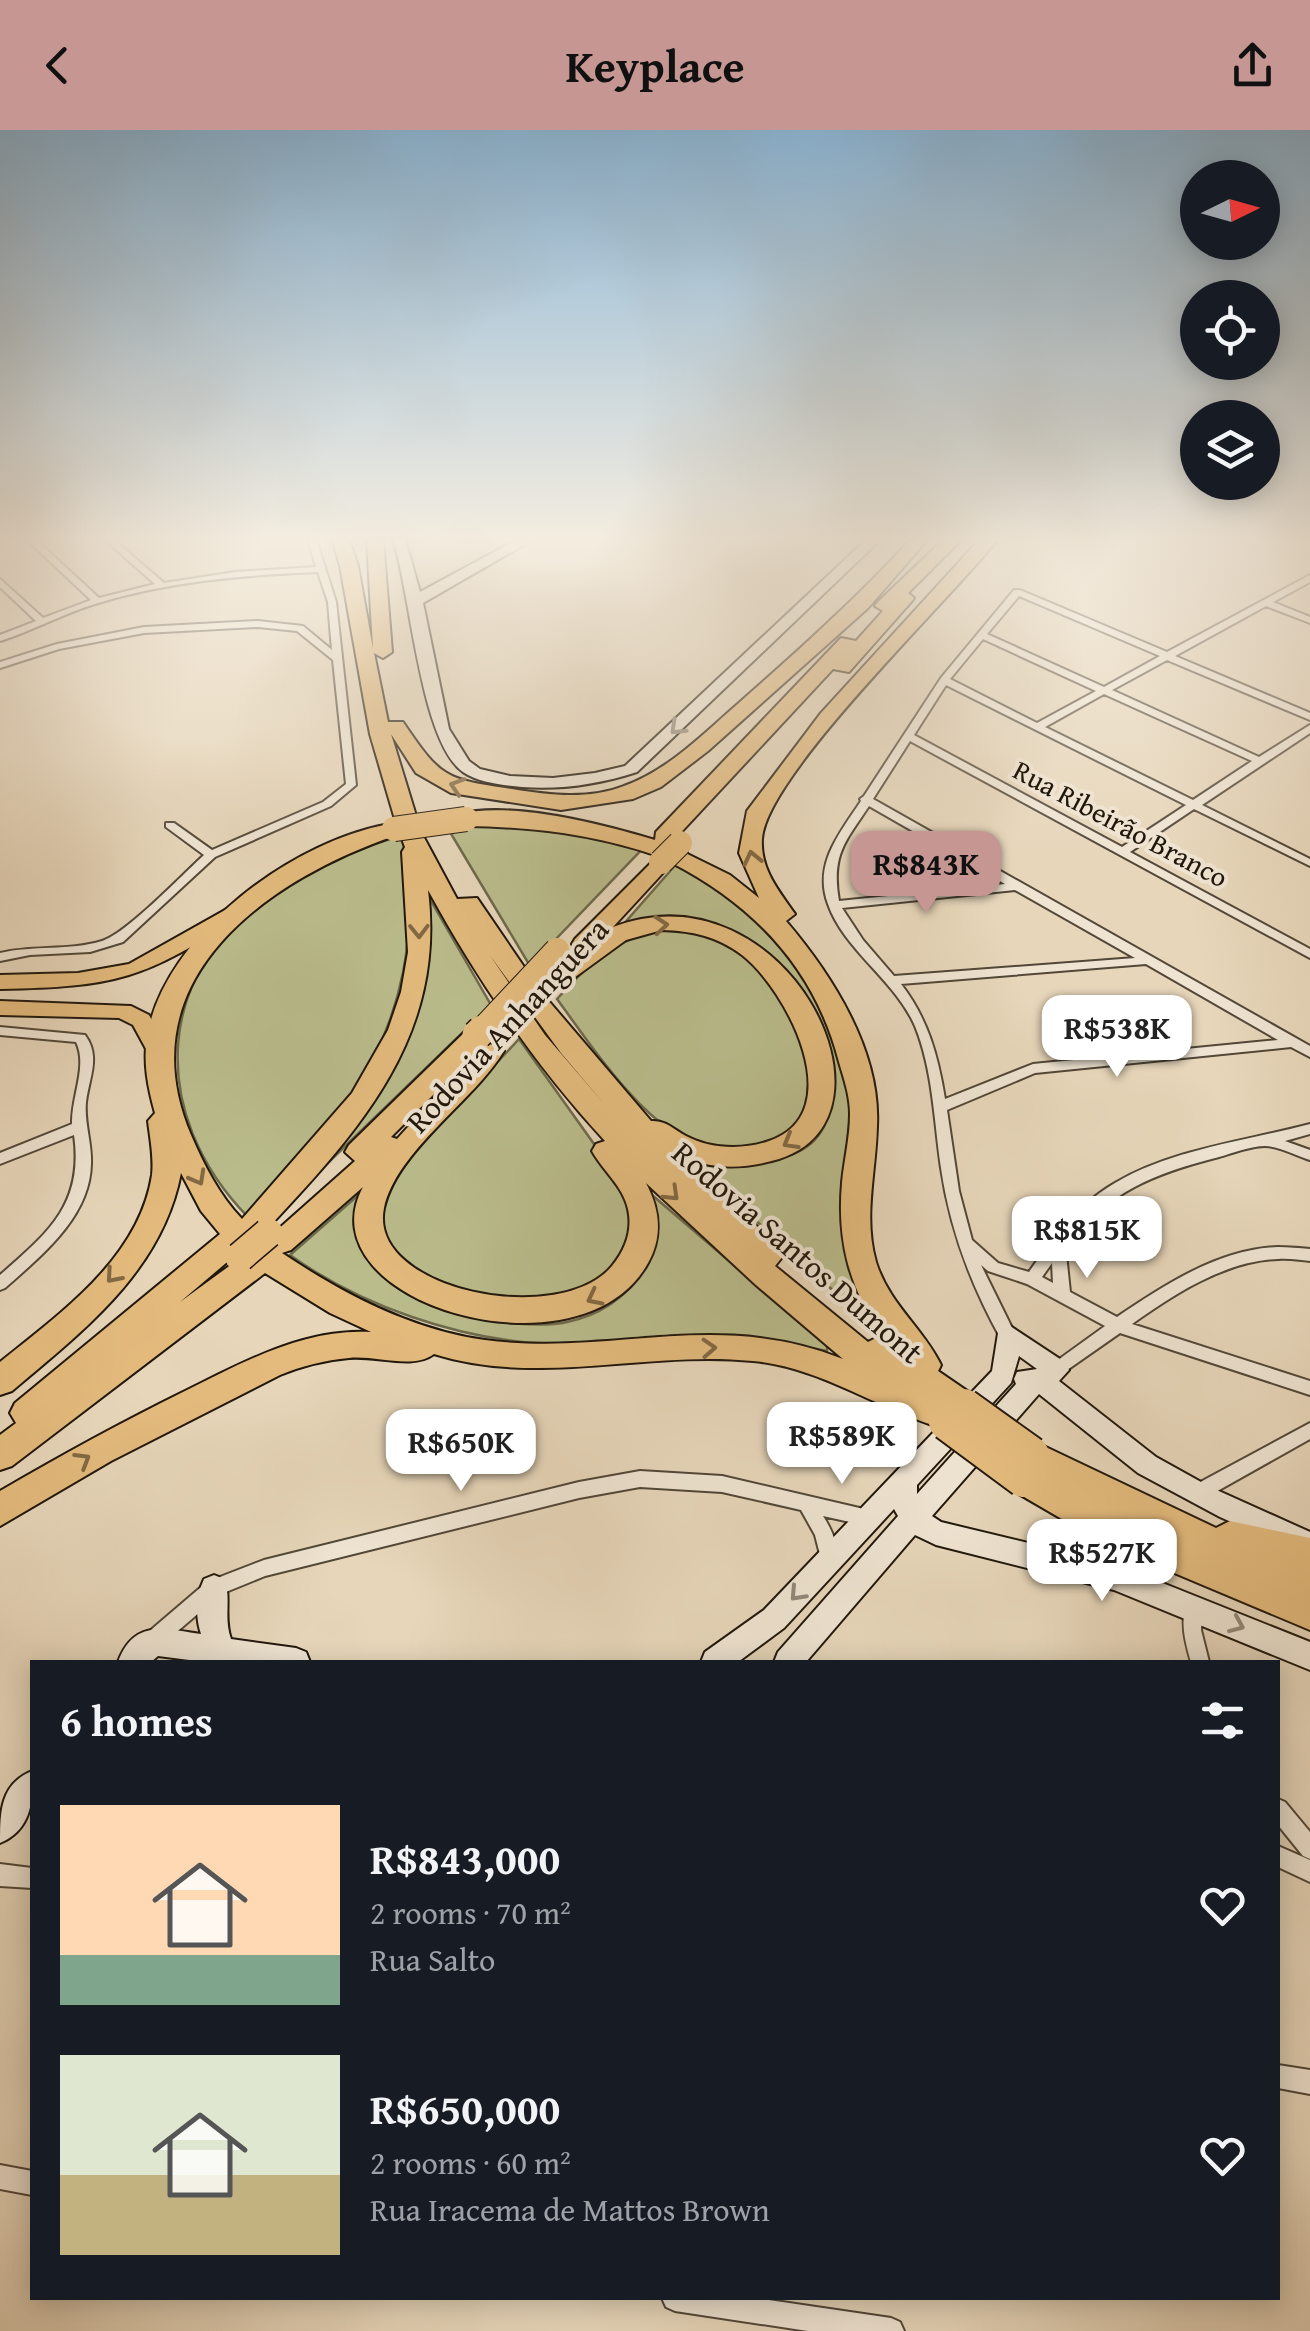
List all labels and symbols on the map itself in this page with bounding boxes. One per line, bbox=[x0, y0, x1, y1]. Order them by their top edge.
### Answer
north arrow bbox=[1180, 160, 1280, 260]
one-way arrow bbox=[670, 716, 688, 734]
street label: Rua Ribeirão Branco bbox=[1006, 749, 1236, 897]
one-way arrow bbox=[449, 778, 466, 798]
pin: R$843K bbox=[845, 831, 1007, 916]
one-way arrow bbox=[743, 850, 764, 867]
street label: Rodovia Anhanguera bbox=[395, 907, 619, 1143]
one-way arrow bbox=[653, 914, 669, 936]
one-way arrow bbox=[408, 924, 430, 940]
pin: R$538K bbox=[1036, 995, 1198, 1080]
one-way arrow bbox=[783, 1129, 801, 1149]
street label: Rodovia Santos Dumont bbox=[662, 1130, 934, 1374]
one-way arrow bbox=[186, 1167, 206, 1185]
one-way arrow bbox=[661, 1183, 679, 1201]
pin: R$815K bbox=[1006, 1196, 1168, 1281]
one-way arrow bbox=[107, 1264, 125, 1283]
one-way arrow bbox=[586, 1285, 604, 1305]
one-way arrow bbox=[701, 1338, 717, 1359]
pin: R$589K bbox=[761, 1402, 923, 1487]
pin: R$650K bbox=[380, 1409, 542, 1494]
one-way arrow bbox=[72, 1453, 90, 1472]
pin: R$527K bbox=[1021, 1519, 1183, 1604]
one-way arrow bbox=[791, 1582, 809, 1601]
one-way arrow bbox=[1227, 1613, 1245, 1633]

